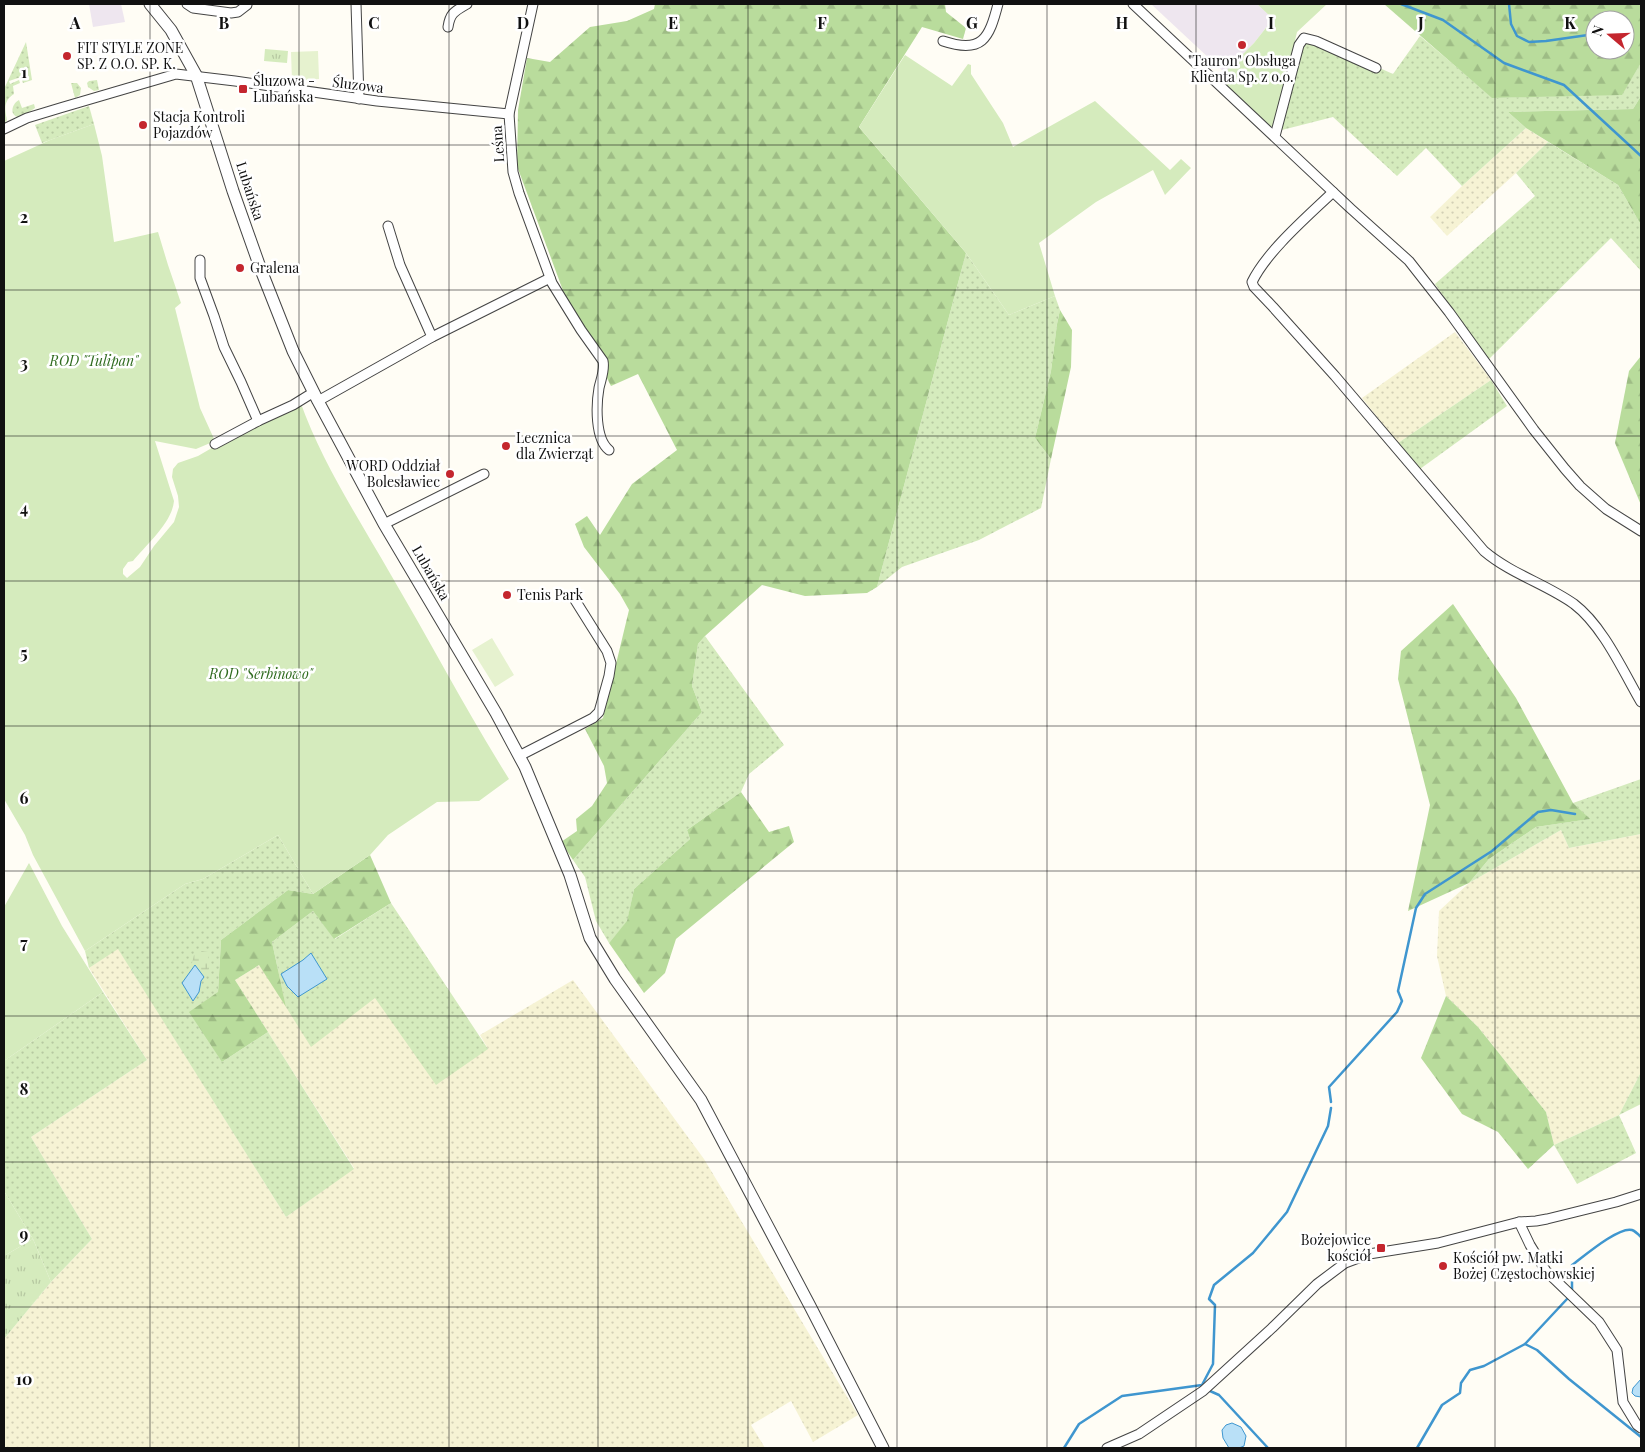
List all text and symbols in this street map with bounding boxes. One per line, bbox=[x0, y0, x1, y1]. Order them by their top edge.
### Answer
north arrow bbox=[1585, 10, 1635, 60]
text: A bbox=[69, 12, 81, 33]
text: B bbox=[219, 12, 230, 33]
text: C bbox=[368, 12, 380, 33]
text: D bbox=[517, 12, 529, 33]
text: E bbox=[668, 12, 678, 33]
text: F bbox=[817, 12, 827, 33]
text: G bbox=[966, 12, 978, 33]
text: H bbox=[1116, 12, 1129, 33]
text: I bbox=[1268, 12, 1274, 33]
text: J bbox=[1417, 12, 1424, 33]
text: K bbox=[1564, 12, 1576, 33]
text: N bbox=[1587, 23, 1608, 38]
place label: FIT STYLE ZONE SP. Z O.O. SP. K. bbox=[77, 38, 183, 73]
marker: "Tauron" Obsługa Klienta Sp. z o.o. bbox=[1236, 39, 1248, 51]
marker: FIT STYLE ZONE SP. Z O.O. SP. K. bbox=[61, 50, 73, 62]
place label: "Tauron" Obsługa Klienta Sp. z o.o. bbox=[1188, 51, 1296, 86]
text: 1 bbox=[21, 61, 27, 82]
place label: Śluzowa - Lubańska bbox=[253, 71, 315, 106]
street label: Śluzowa bbox=[331, 72, 385, 97]
marker: Śluzowa - Lubańska bbox=[237, 83, 249, 95]
place label: Stacja Kontroli Pojazdów bbox=[153, 107, 245, 142]
marker: Stacja Kontroli Pojazdów bbox=[137, 119, 149, 131]
street label: Leśna bbox=[487, 125, 508, 163]
street label: Lubańska bbox=[232, 159, 269, 223]
text: 2 bbox=[20, 206, 28, 227]
place label: Gralena bbox=[250, 258, 299, 277]
marker: Gralena bbox=[234, 262, 246, 274]
park label: ROD "Tulipan" bbox=[49, 351, 139, 370]
text: 3 bbox=[20, 352, 28, 373]
place label: Lecznica dla Zwierząt bbox=[516, 428, 594, 463]
marker: Lecznica dla Zwierząt bbox=[500, 440, 512, 452]
place label: WORD Oddział Bolesławiec bbox=[345, 456, 441, 491]
marker: WORD Oddział Bolesławiec bbox=[444, 468, 456, 480]
text: 4 bbox=[20, 497, 28, 518]
street label: Lubańska bbox=[408, 542, 455, 604]
place label: Tenis Park bbox=[517, 585, 583, 604]
marker: Tenis Park bbox=[501, 589, 513, 601]
text: 5 bbox=[20, 642, 28, 663]
park label: ROD "Serbinowo" bbox=[208, 664, 314, 683]
text: 6 bbox=[20, 787, 29, 808]
text: 7 bbox=[20, 932, 28, 953]
text: 8 bbox=[20, 1078, 29, 1099]
text: 9 bbox=[20, 1223, 29, 1244]
place label: Bożejowice kościół bbox=[1301, 1230, 1372, 1265]
marker: Bożejowice kościół bbox=[1375, 1242, 1387, 1254]
place label: Kościół pw. Matki Bożej Częstochowskiej bbox=[1453, 1248, 1595, 1283]
marker: Kościół pw. Matki Bożej Częstochowskiej bbox=[1437, 1260, 1449, 1272]
text: 10 bbox=[16, 1368, 32, 1389]

